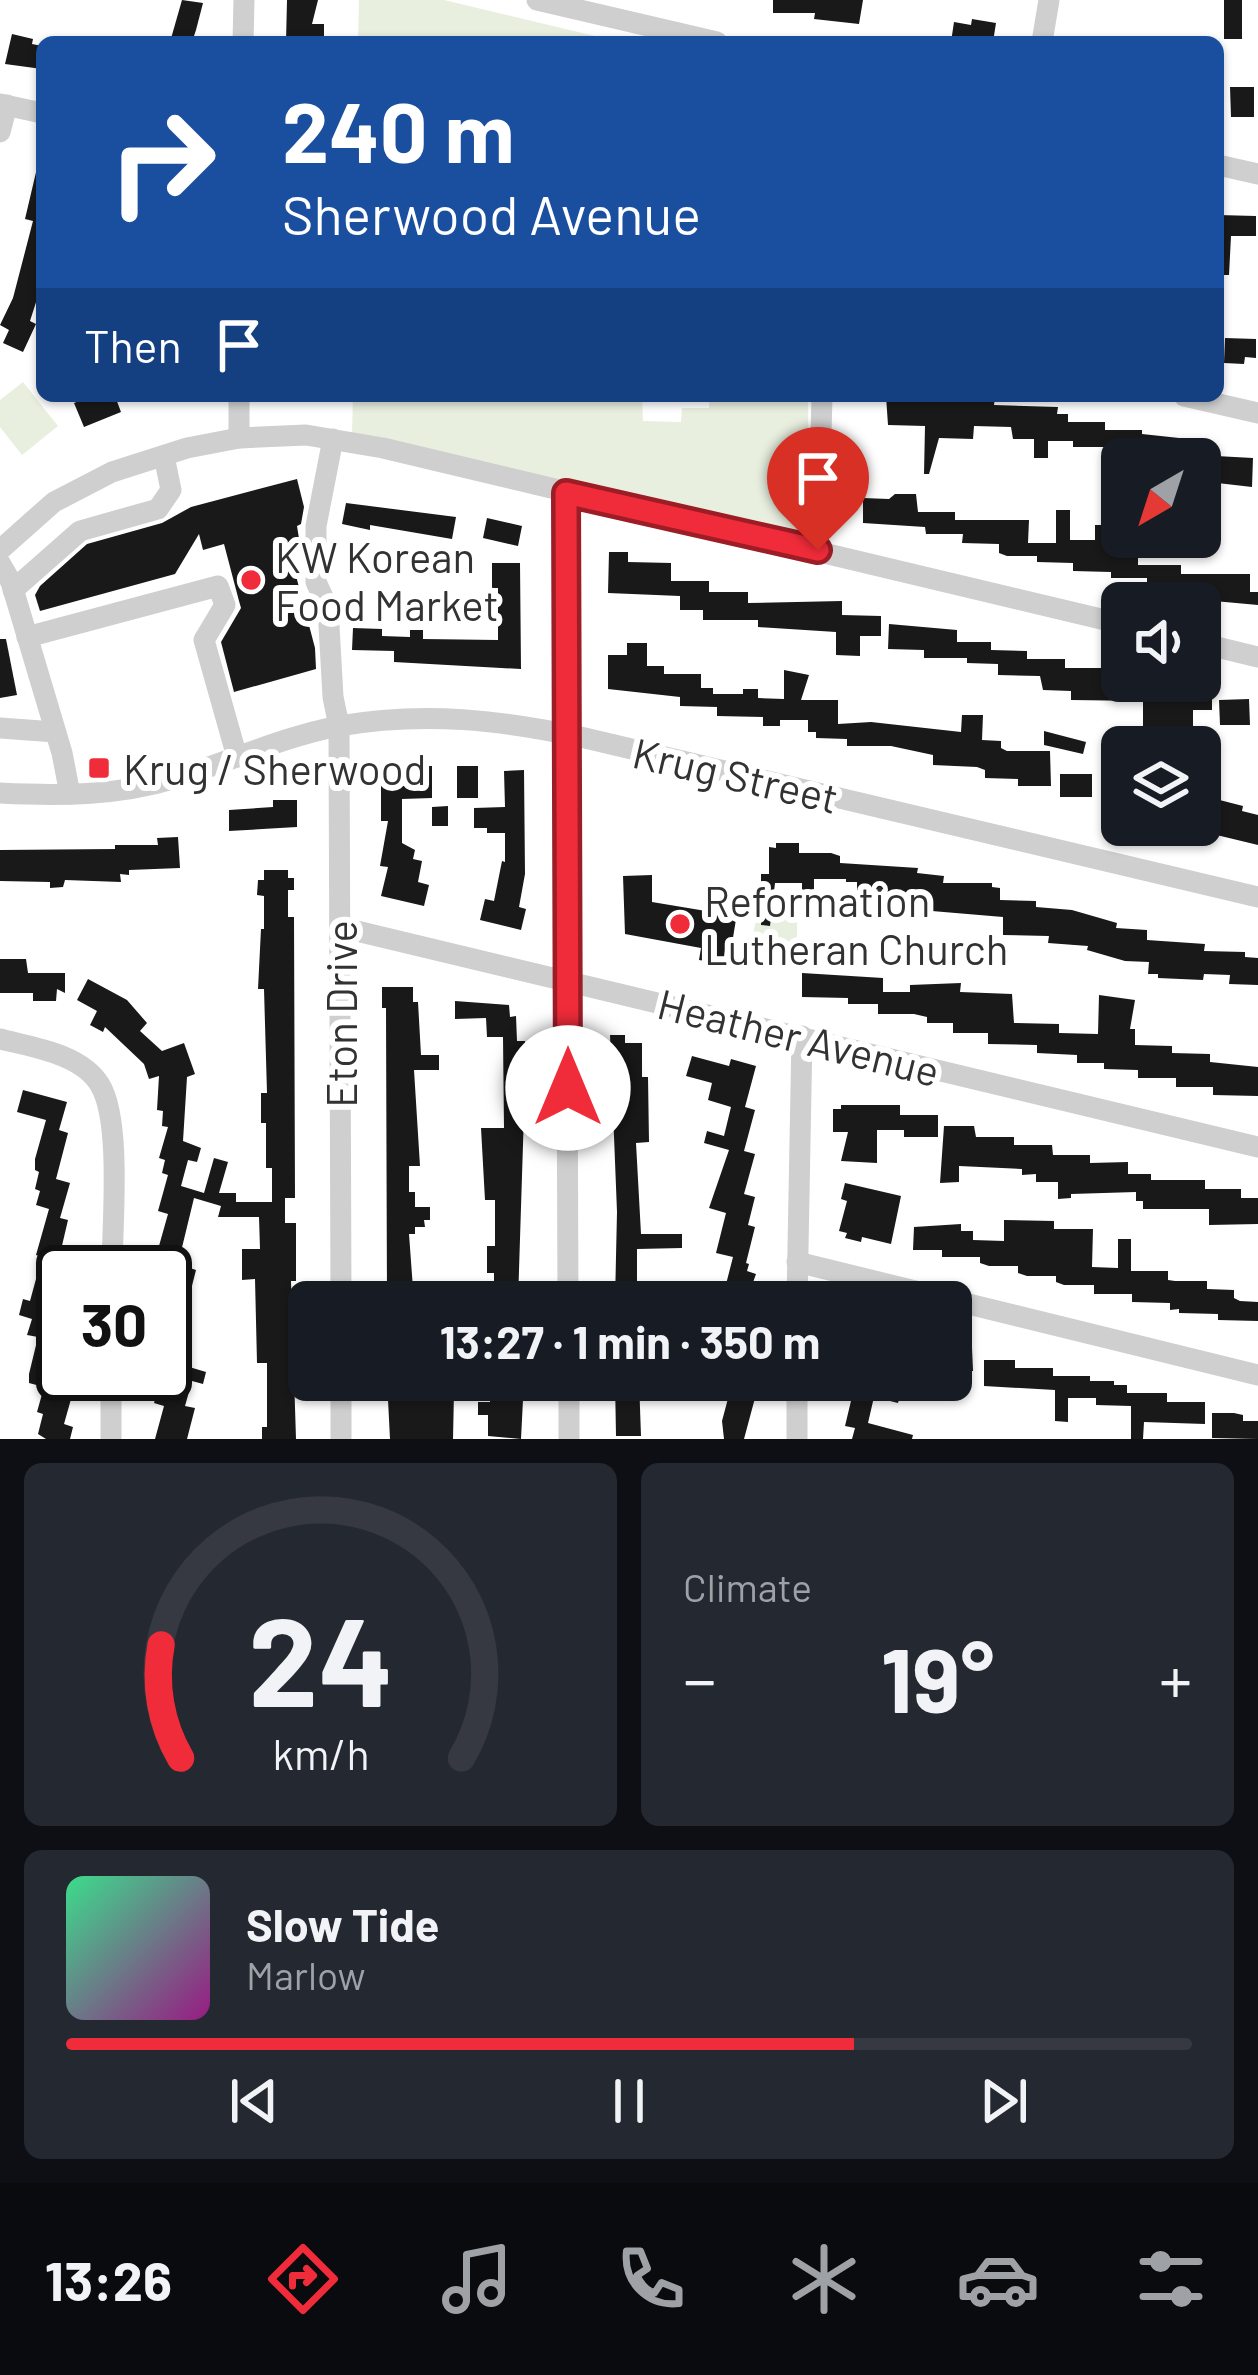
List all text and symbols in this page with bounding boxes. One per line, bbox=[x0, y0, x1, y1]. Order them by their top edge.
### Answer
text: 240 m bbox=[282, 79, 515, 180]
icon: right bbox=[84, 84, 240, 240]
text: Sherwood Avenue bbox=[282, 181, 701, 246]
icon: arrive bbox=[206, 312, 272, 378]
text: Then bbox=[84, 318, 182, 372]
pin bbox=[767, 427, 869, 550]
north arrow bbox=[1101, 438, 1221, 558]
map controls bbox=[1101, 438, 1221, 846]
icon: arrive bbox=[785, 445, 851, 511]
place label: KW Korean Food Market bbox=[275, 531, 499, 629]
marker: KW Korean Food Market bbox=[238, 567, 264, 593]
button: sound bbox=[1101, 582, 1221, 702]
street label: Krug Street bbox=[628, 726, 843, 823]
button: layers bbox=[1101, 726, 1221, 846]
place label: Krug / Sherwood bbox=[123, 743, 427, 794]
marker: Krug / Sherwood bbox=[86, 755, 112, 781]
place label: Reformation Lutheran Church bbox=[704, 875, 1008, 973]
marker: Reformation Lutheran Church bbox=[667, 911, 693, 937]
street label: Eton Drive bbox=[315, 920, 365, 1108]
street label: Heather Avenue bbox=[653, 977, 945, 1095]
position arrow bbox=[505, 1025, 631, 1151]
speed limit sign: 30 bbox=[36, 1245, 192, 1401]
text: 13:27 · 1 min · 350 m bbox=[440, 1314, 820, 1368]
text: Climate bbox=[683, 1563, 812, 1610]
text: 24 bbox=[248, 1582, 393, 1732]
text: 19° bbox=[881, 1623, 994, 1731]
text: − bbox=[683, 1638, 716, 1717]
text: + bbox=[1159, 1638, 1192, 1717]
text: km/h bbox=[272, 1726, 369, 1778]
text: Slow Tide bbox=[246, 1897, 439, 1951]
text: Marlow bbox=[246, 1951, 366, 1998]
icon: previous bbox=[221, 2068, 287, 2134]
icon: pause bbox=[596, 2068, 662, 2134]
icon: next bbox=[971, 2068, 1037, 2134]
icon: directions bbox=[261, 2237, 345, 2321]
icon: music bbox=[435, 2237, 519, 2321]
icon: phone bbox=[609, 2237, 693, 2321]
icon: climate bbox=[782, 2237, 866, 2321]
icon: car bbox=[956, 2237, 1040, 2321]
icon: filters bbox=[1129, 2237, 1213, 2321]
text: 13:26 bbox=[45, 2247, 172, 2312]

